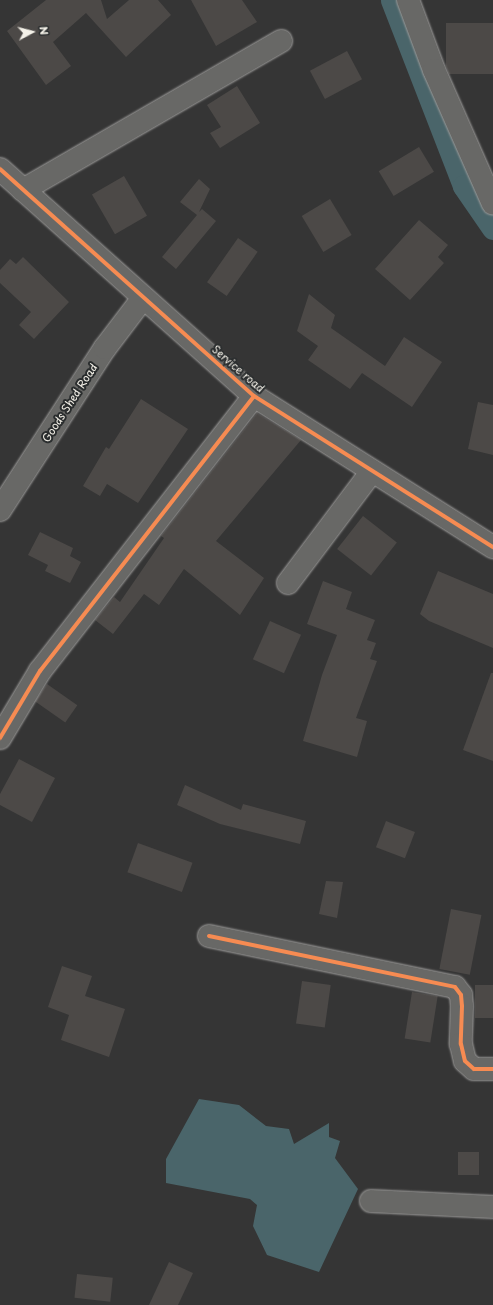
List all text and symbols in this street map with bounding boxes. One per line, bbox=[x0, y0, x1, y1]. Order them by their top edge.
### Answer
north arrow bbox=[12, 12, 52, 52]
text: N bbox=[35, 25, 53, 36]
street label: Service road bbox=[209, 343, 267, 395]
street label: Goods Shed Road bbox=[40, 361, 100, 445]

